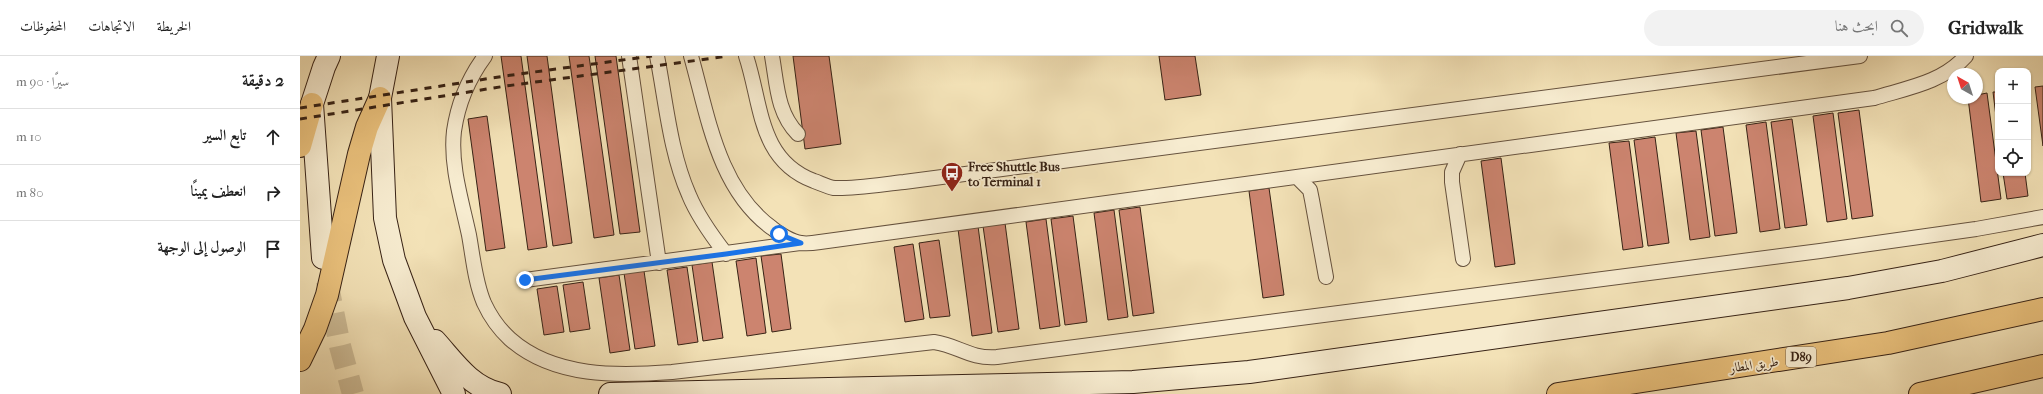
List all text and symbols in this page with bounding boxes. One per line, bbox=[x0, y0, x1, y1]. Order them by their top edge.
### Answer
search box bbox=[1644, 10, 1924, 46]
text: ابحث هنا bbox=[1835, 17, 1878, 35]
icon: search bbox=[1888, 17, 1910, 39]
text: Gridwalk bbox=[1948, 17, 2023, 39]
text: المحفوظات bbox=[20, 18, 66, 35]
text: الاتجاهات bbox=[88, 18, 135, 35]
text: الخريطة bbox=[157, 18, 191, 35]
north arrow bbox=[1947, 68, 1983, 104]
map controls bbox=[1995, 68, 2031, 176]
button: + bbox=[1995, 68, 2031, 104]
text: 2 دقيقة bbox=[242, 70, 284, 90]
text: سيرًا · 90 m bbox=[16, 74, 69, 89]
button: − bbox=[1995, 104, 2031, 140]
text: تابع السير bbox=[204, 126, 246, 144]
icon: ahead bbox=[262, 126, 284, 148]
text: 10 m bbox=[16, 129, 41, 144]
button: locate bbox=[1995, 140, 2031, 176]
place label: Free Shuttle Bus to Terminal 1 bbox=[967, 159, 1060, 189]
bus stop icon: Free Shuttle Bus to Terminal 1 bbox=[939, 160, 965, 193]
text: انعطف يمينًا bbox=[191, 182, 246, 200]
icon: right bbox=[262, 182, 284, 204]
text: 80 m bbox=[16, 185, 43, 200]
route start bbox=[770, 225, 788, 243]
text: الوصول إلى الوجهة bbox=[157, 238, 246, 256]
icon: arrive bbox=[262, 238, 284, 260]
route end bbox=[516, 271, 534, 289]
road number: D89 bbox=[1786, 347, 1816, 367]
street label: طريق المطار bbox=[1727, 354, 1780, 377]

